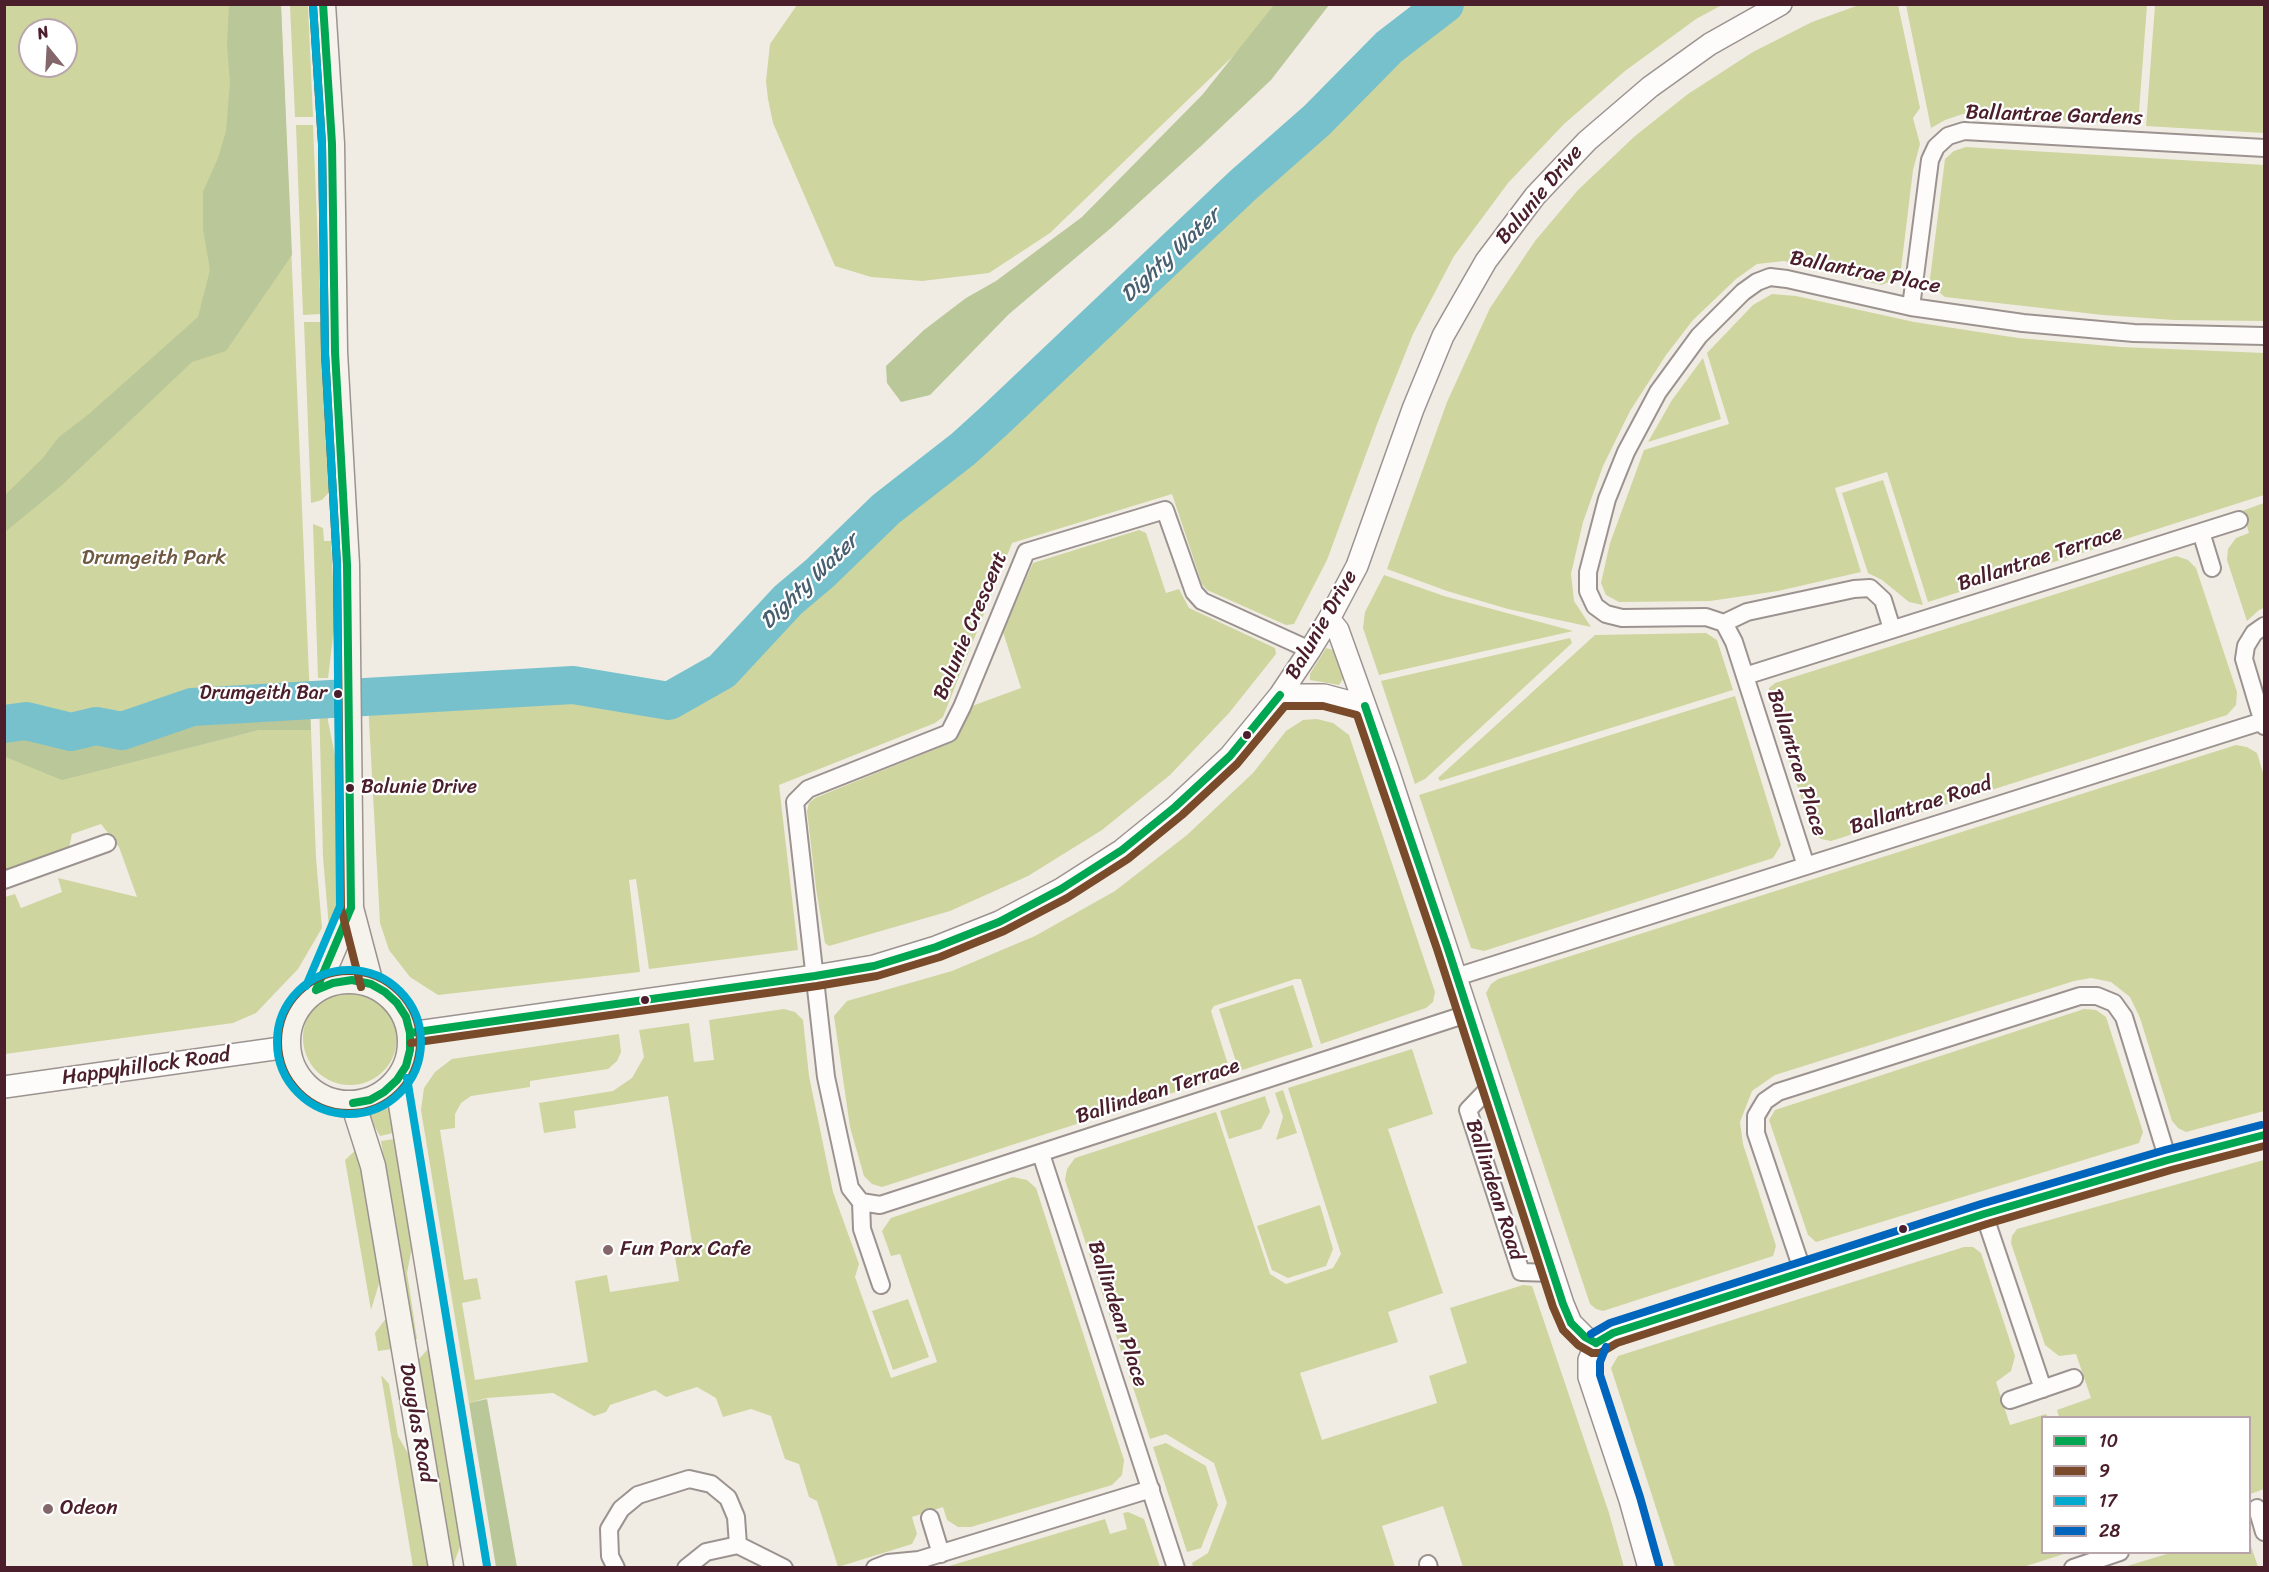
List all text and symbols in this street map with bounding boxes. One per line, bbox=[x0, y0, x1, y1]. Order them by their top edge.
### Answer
text: N bbox=[33, 17, 53, 48]
north arrow bbox=[18, 18, 78, 78]
street label: Ballantrae Gardens bbox=[1965, 100, 2143, 132]
street label: Balunie Drive bbox=[1491, 140, 1589, 250]
water label: Dighty Water bbox=[1116, 203, 1226, 309]
street label: Ballantrae Place bbox=[1788, 246, 1942, 300]
street label: Ballantrae Terrace bbox=[1955, 521, 2125, 597]
water label: Dighty Water bbox=[756, 529, 864, 635]
park label: Drumgeith Park bbox=[82, 546, 226, 572]
street label: Balunie Crescent bbox=[928, 548, 1014, 704]
street label: Balunie Drive bbox=[1281, 566, 1363, 684]
place label: Drumgeith Bar bbox=[200, 682, 327, 706]
street label: Ballantrae Place bbox=[1760, 686, 1832, 840]
marker: Drumgeith Bar bbox=[332, 688, 344, 700]
unlabelled marker bbox=[1241, 729, 1253, 741]
street label: Ballantrae Road bbox=[1847, 771, 1995, 841]
place label: Balunie Drive bbox=[361, 776, 477, 800]
marker: Balunie Drive bbox=[344, 782, 356, 794]
unlabelled marker bbox=[639, 994, 651, 1006]
street label: Happyhillock Road bbox=[60, 1043, 232, 1091]
street label: Ballindean Terrace bbox=[1073, 1054, 1243, 1130]
street label: Ballindean Road bbox=[1459, 1116, 1529, 1264]
unlabelled marker bbox=[1897, 1223, 1909, 1235]
place label: Fun Parx Cafe bbox=[620, 1237, 751, 1263]
street label: Ballindean Place bbox=[1082, 1238, 1152, 1390]
marker: Fun Parx Cafe bbox=[601, 1243, 615, 1257]
street label: Douglas Road bbox=[393, 1361, 439, 1485]
legend bbox=[2041, 1416, 2251, 1554]
text: 10 bbox=[2099, 1425, 2118, 1457]
text: 9 bbox=[2099, 1455, 2110, 1487]
text: 17 bbox=[2099, 1485, 2117, 1517]
place label: Odeon bbox=[60, 1496, 117, 1522]
marker: Odeon bbox=[41, 1502, 55, 1516]
text: 28 bbox=[2099, 1515, 2120, 1547]

